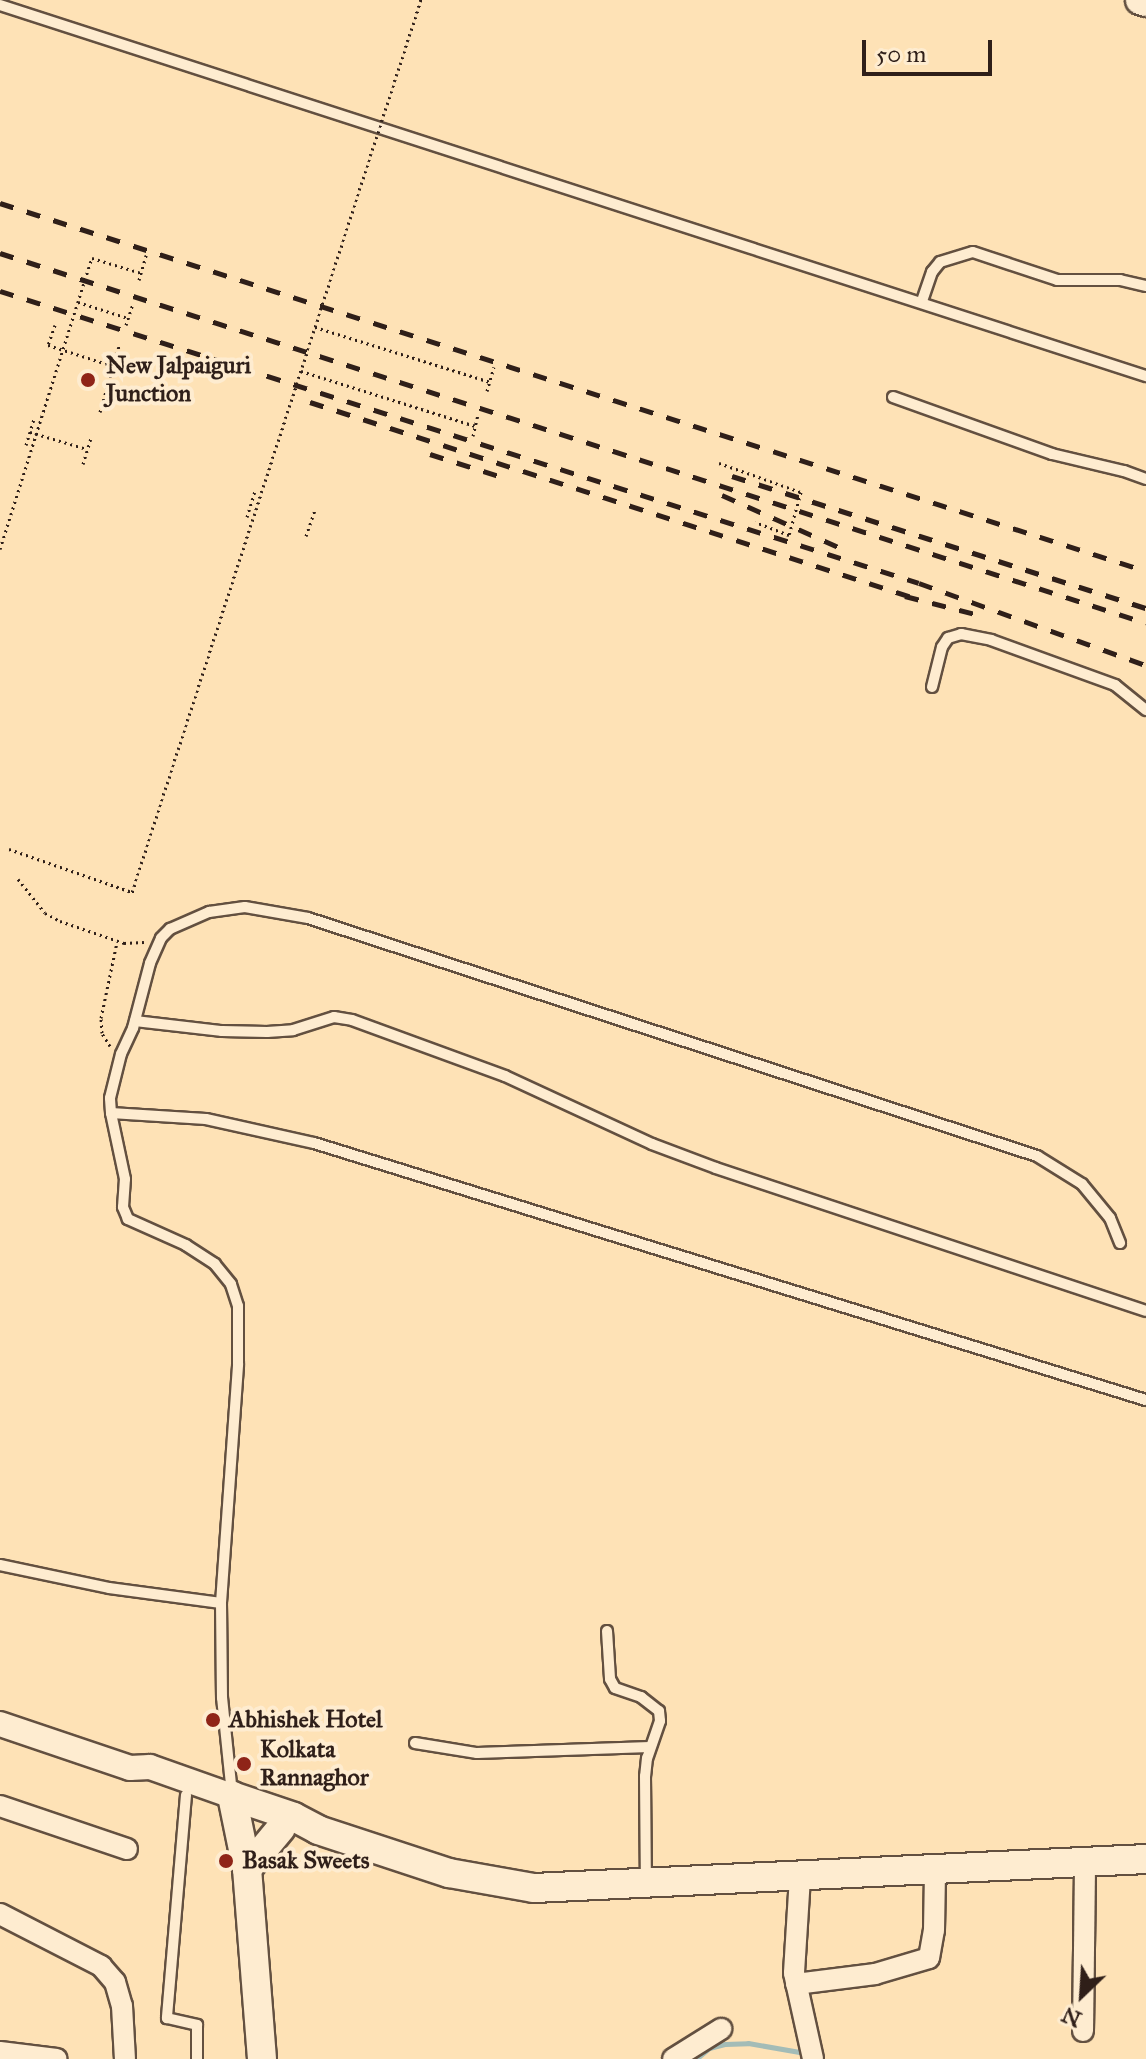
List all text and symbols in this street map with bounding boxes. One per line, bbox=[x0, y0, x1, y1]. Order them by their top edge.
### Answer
scale bar bbox=[866, 24, 996, 74]
text: 50 m bbox=[876, 39, 926, 69]
place label: New Jalpaiguri Junction bbox=[106, 352, 251, 408]
marker: New Jalpaiguri Junction bbox=[77, 369, 99, 391]
place label: Abhishek Hotel bbox=[229, 1706, 383, 1734]
marker: Abhishek Hotel bbox=[204, 1711, 222, 1729]
place label: Kolkata Rannaghor bbox=[260, 1736, 369, 1792]
marker: Kolkata Rannaghor bbox=[235, 1755, 253, 1773]
place label: Basak Sweets bbox=[242, 1847, 370, 1875]
marker: Basak Sweets bbox=[217, 1852, 235, 1870]
north arrow bbox=[1042, 1955, 1122, 2035]
text: N bbox=[1057, 2001, 1086, 2033]

